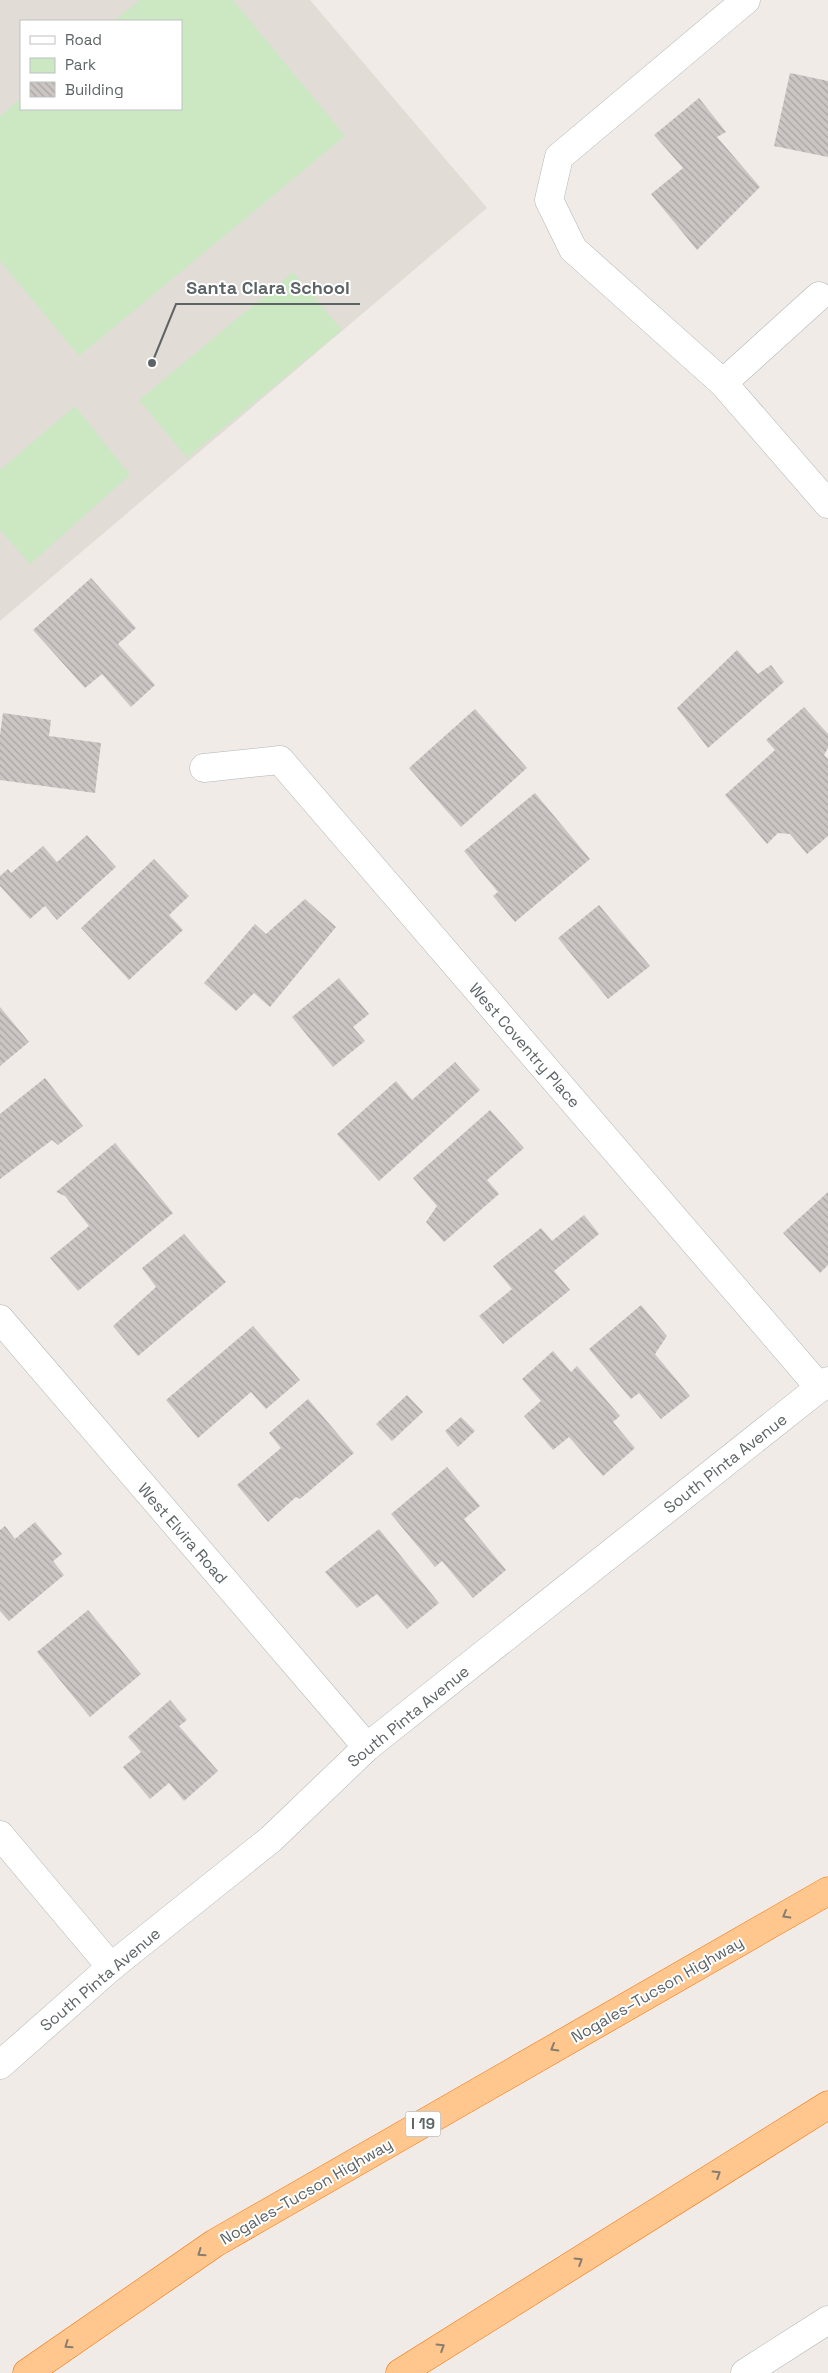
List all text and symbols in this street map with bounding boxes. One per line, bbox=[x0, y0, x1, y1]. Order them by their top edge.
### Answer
legend bbox=[20, 20, 182, 110]
text: Road bbox=[65, 30, 102, 49]
text: Park bbox=[65, 55, 96, 74]
text: Building bbox=[65, 80, 124, 99]
callout: Santa Clara School bbox=[176, 271, 360, 304]
text: Santa Clara School bbox=[186, 276, 350, 299]
street label: West Coventry Place bbox=[465, 978, 585, 1112]
street label: South Pinta Avenue bbox=[659, 1409, 791, 1518]
street label: West Elvira Road bbox=[133, 1479, 232, 1588]
street label: South Pinta Avenue bbox=[343, 1661, 474, 1772]
one-way arrow bbox=[782, 1909, 791, 1919]
street label: South Pinta Avenue bbox=[36, 1923, 165, 2036]
street label: Nogales–Tucson Highway bbox=[567, 1931, 747, 2047]
one-way arrow bbox=[550, 2042, 559, 2052]
road number: I 19 bbox=[406, 2112, 440, 2136]
street label: Nogales–Tucson Highway bbox=[216, 2133, 396, 2249]
one-way arrow bbox=[711, 2171, 720, 2181]
one-way arrow bbox=[197, 2246, 206, 2256]
one-way arrow bbox=[574, 2257, 583, 2267]
one-way arrow bbox=[64, 2339, 74, 2348]
one-way arrow bbox=[436, 2344, 445, 2353]

